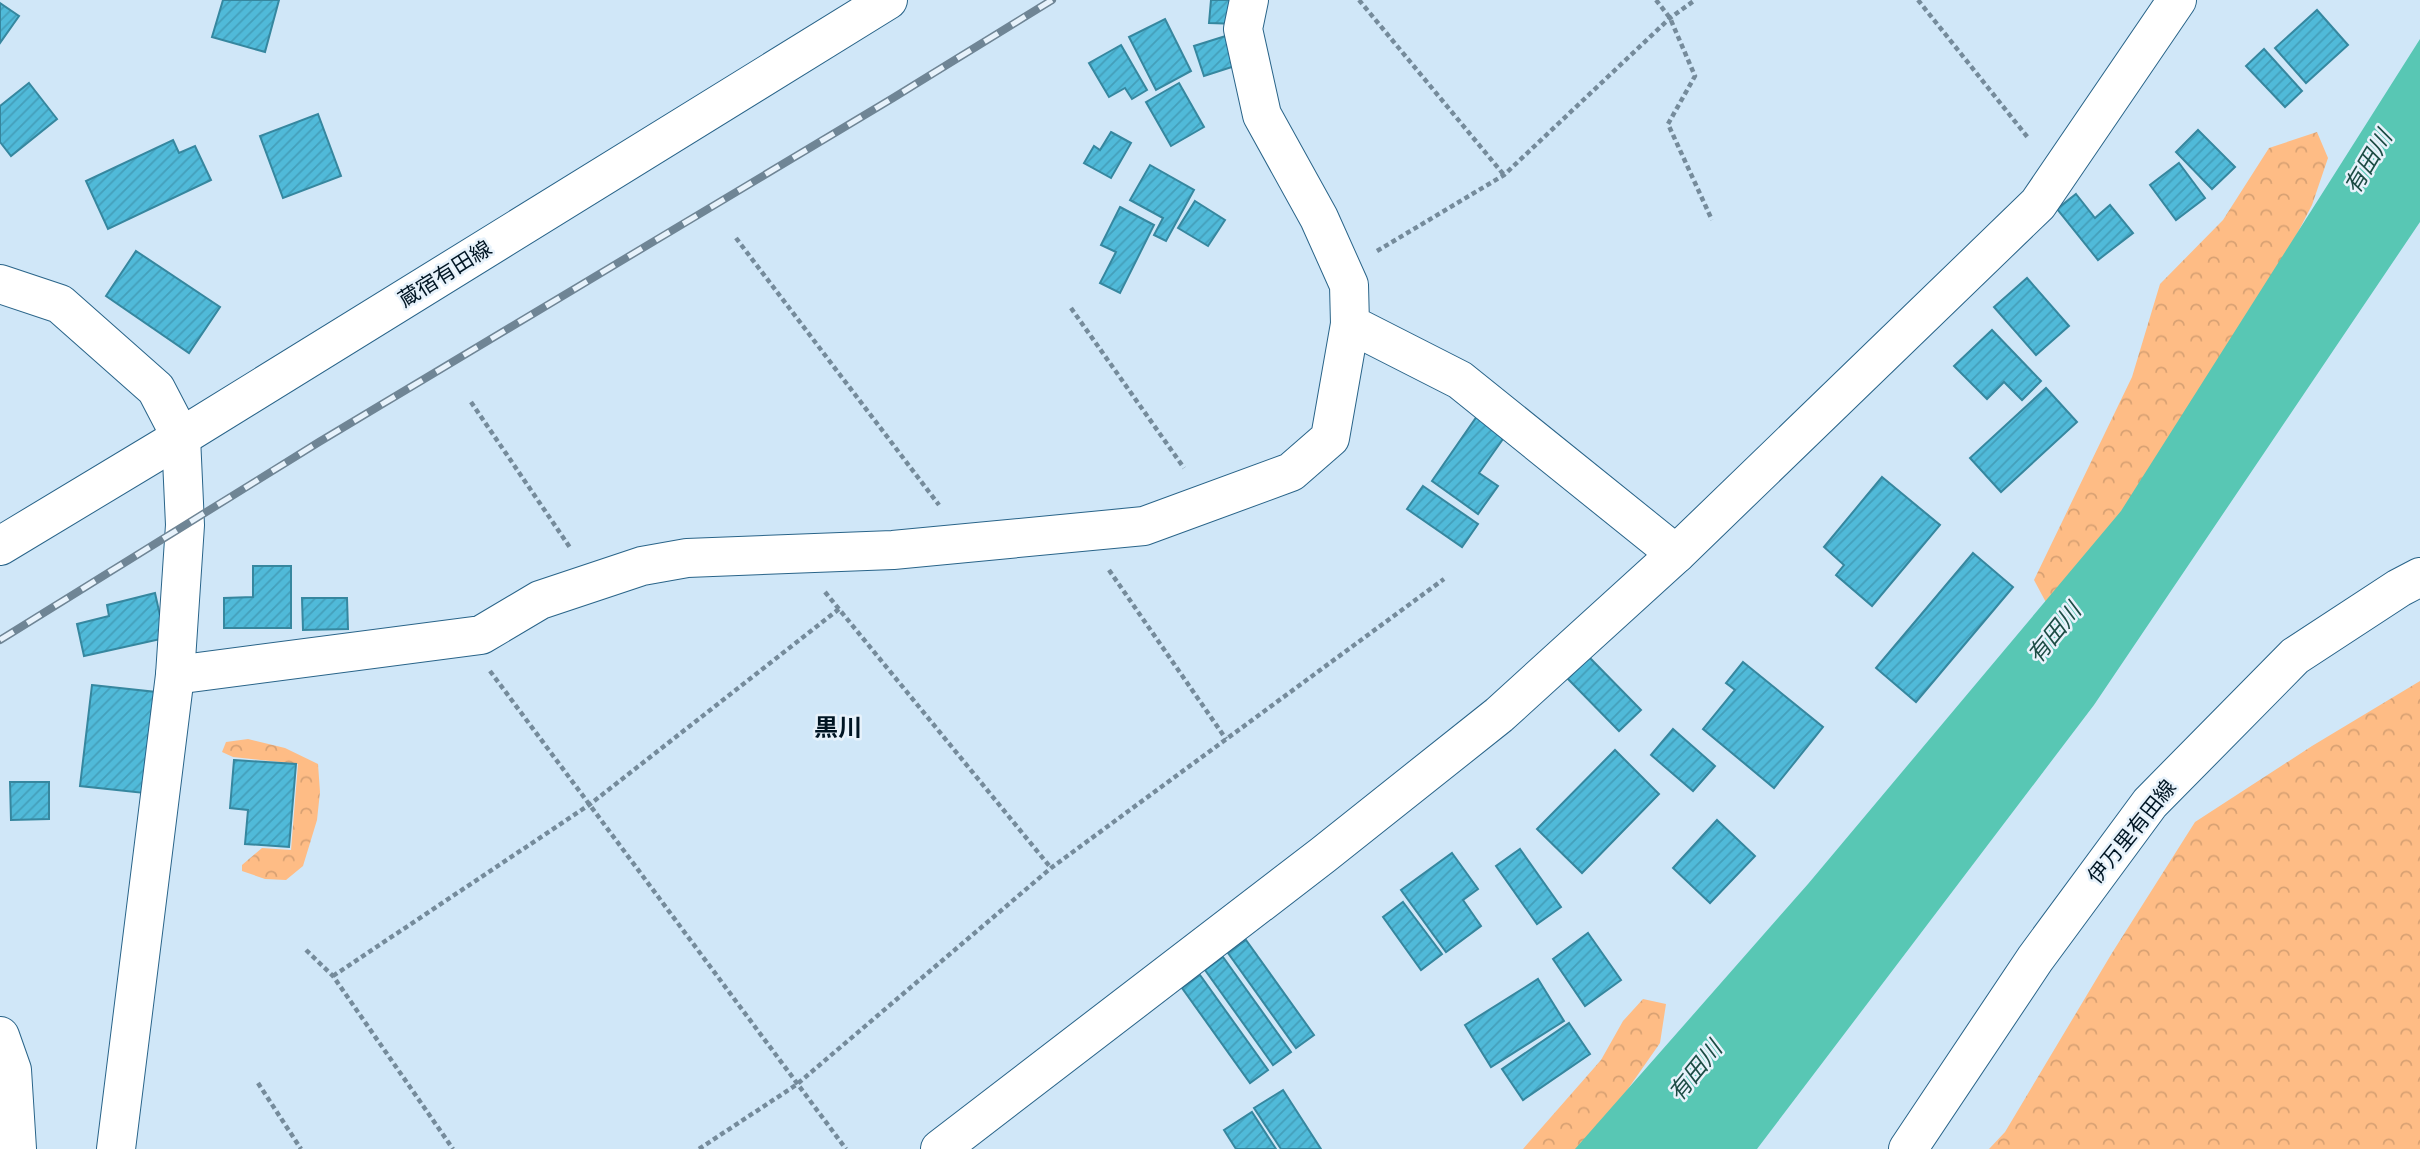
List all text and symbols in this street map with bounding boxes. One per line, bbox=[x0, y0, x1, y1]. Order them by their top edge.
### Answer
water label: 有田川 bbox=[2339, 123, 2400, 199]
street label: 蔵宿有田線 bbox=[394, 236, 496, 313]
water label: 有田川 bbox=[2022, 596, 2089, 669]
district label: 黒川 bbox=[814, 714, 862, 743]
street label: 伊万里有田線 bbox=[2083, 775, 2182, 889]
water label: 有田川 bbox=[1663, 1034, 1730, 1107]

